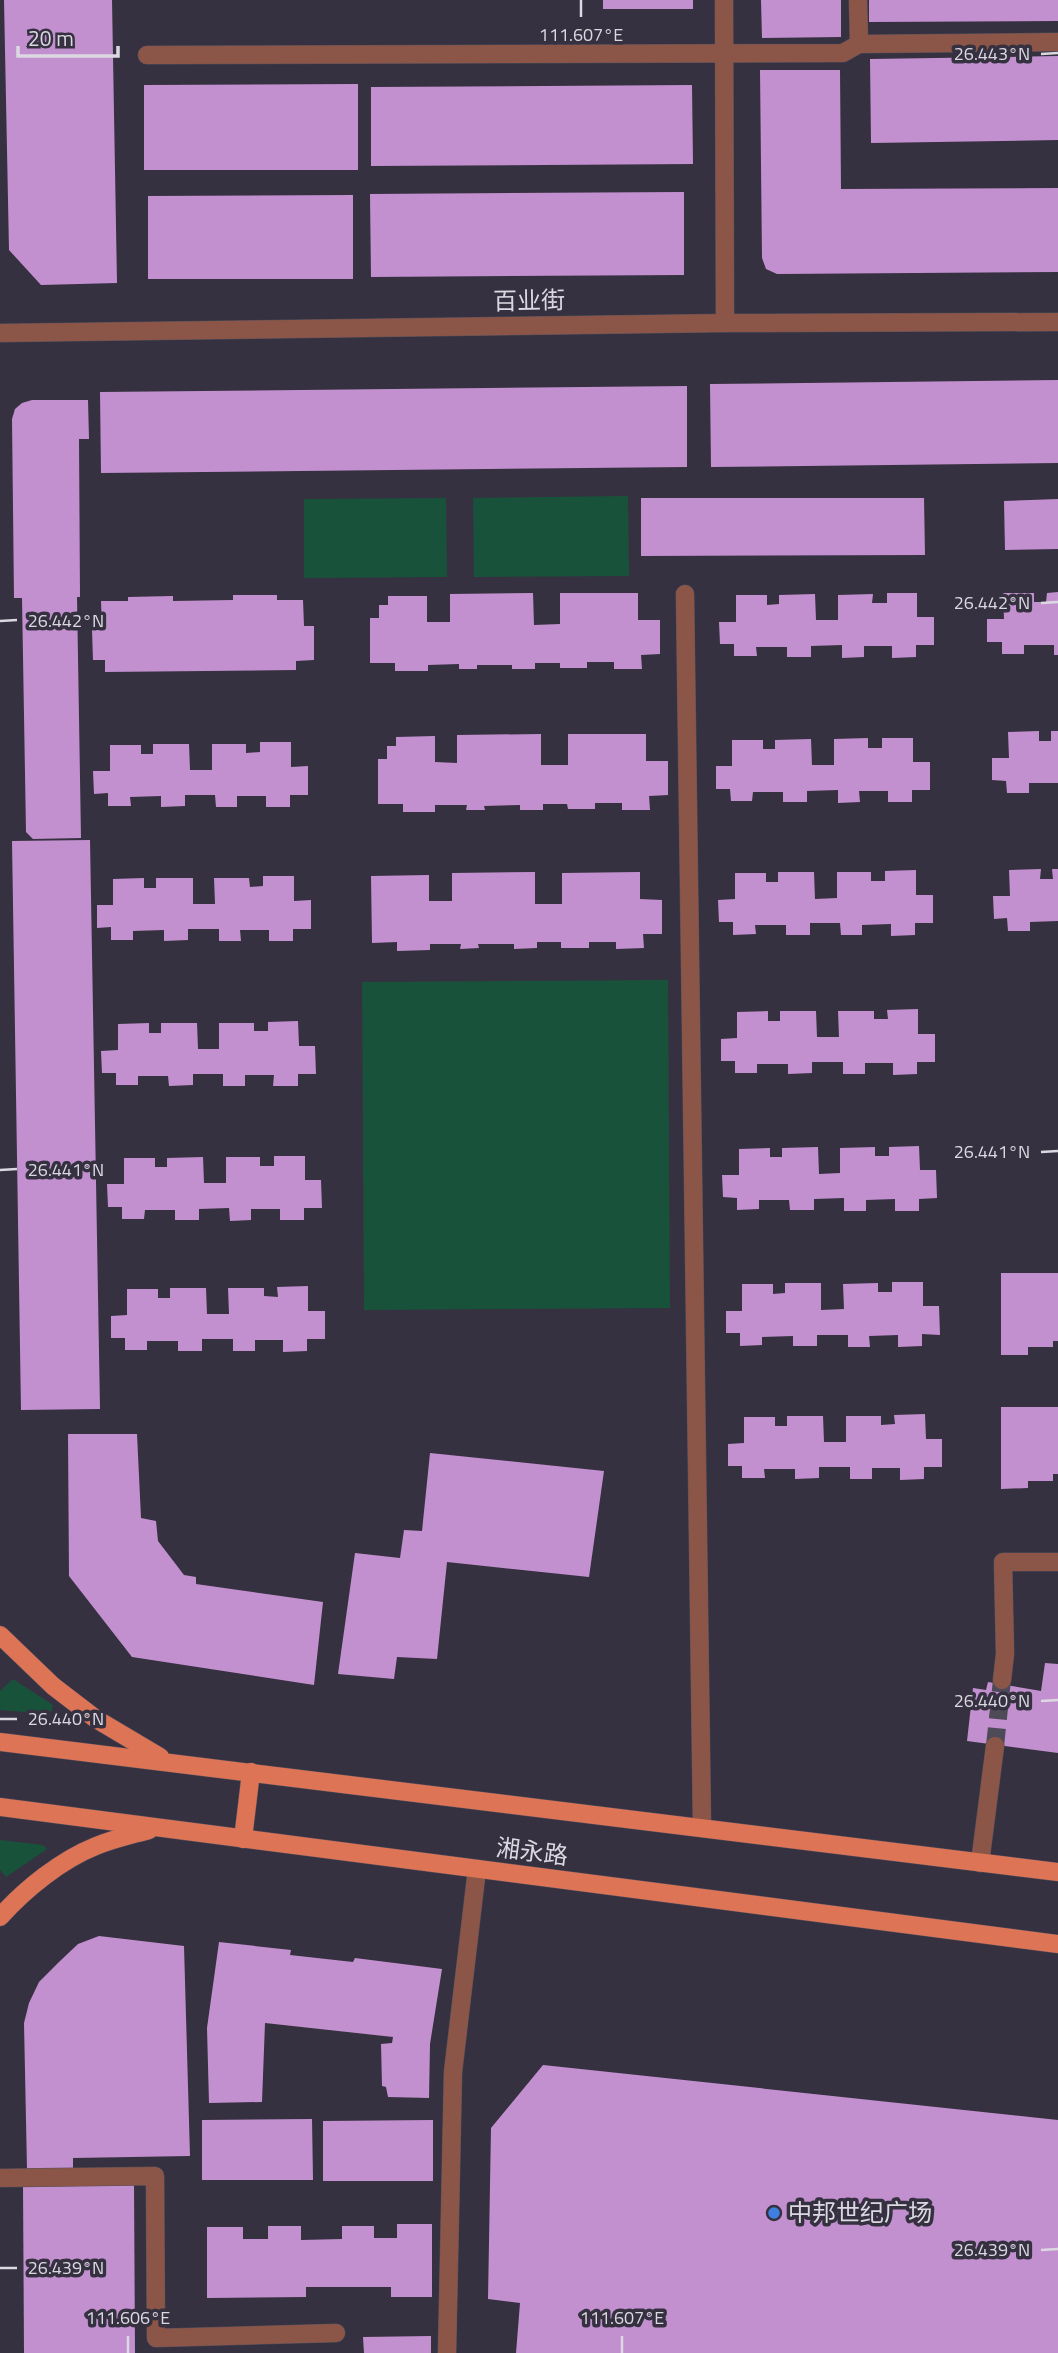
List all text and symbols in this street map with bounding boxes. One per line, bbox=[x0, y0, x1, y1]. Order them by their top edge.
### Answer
scale bar bbox=[18, 14, 117, 58]
text: 111.607°E bbox=[539, 21, 623, 48]
text: 20 m bbox=[28, 22, 74, 54]
text: 26.443°N bbox=[954, 40, 1030, 67]
street label: 百业街 bbox=[493, 281, 565, 319]
text: 26.442°N bbox=[954, 589, 1030, 616]
text: 26.442°N bbox=[28, 607, 104, 634]
text: 26.441°N bbox=[954, 1138, 1030, 1165]
text: 26.441°N bbox=[28, 1156, 104, 1183]
text: 26.440°N bbox=[954, 1687, 1030, 1714]
text: 26.440°N bbox=[28, 1705, 104, 1732]
street label: 湘永路 bbox=[494, 1829, 570, 1873]
place label: 中邦世纪广场 bbox=[788, 2194, 932, 2230]
marker: 中邦世纪广场 bbox=[766, 2205, 782, 2221]
text: 26.439°N bbox=[954, 2236, 1030, 2263]
text: 26.439°N bbox=[28, 2254, 104, 2281]
text: 111.606°E bbox=[86, 2304, 170, 2331]
text: 111.607°E bbox=[580, 2304, 664, 2331]

